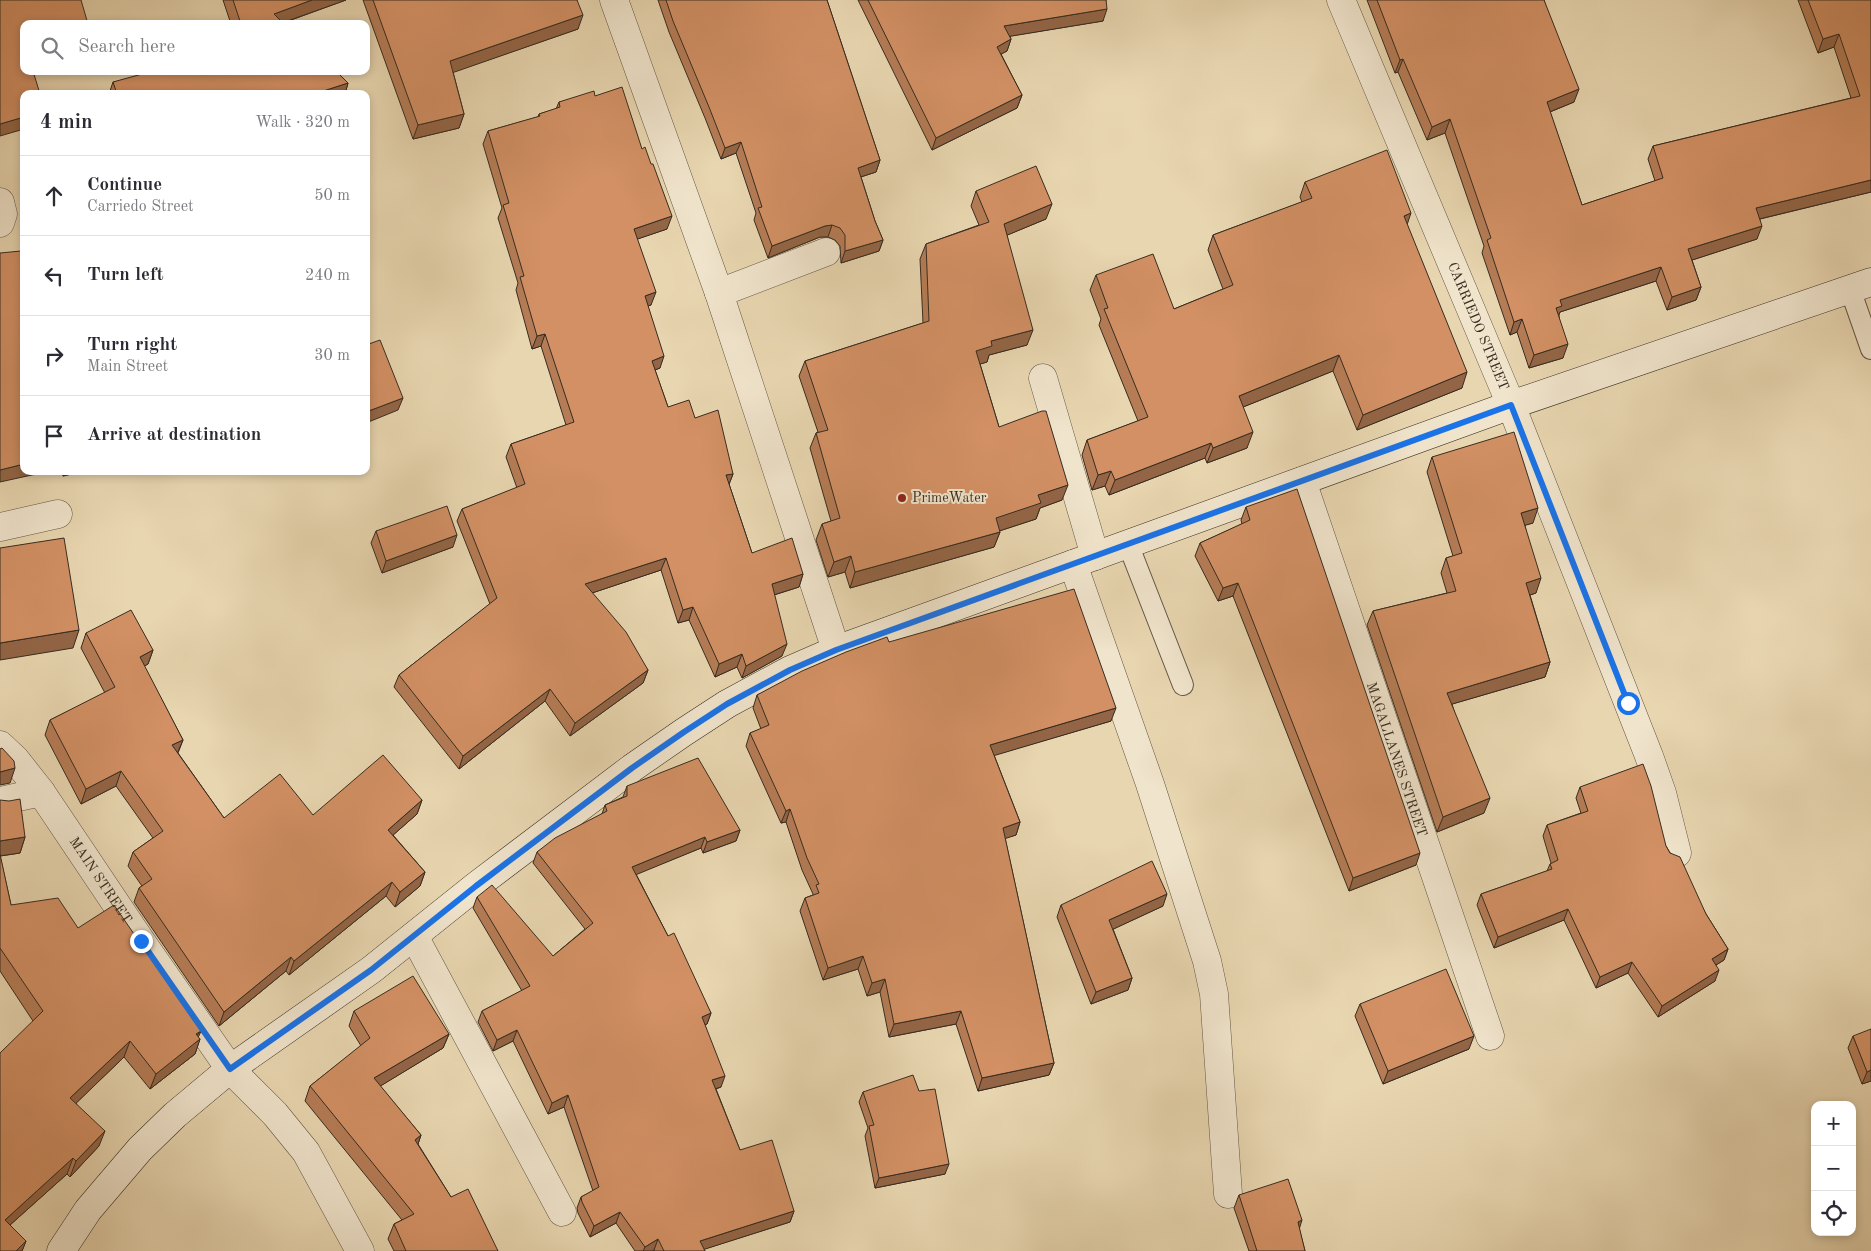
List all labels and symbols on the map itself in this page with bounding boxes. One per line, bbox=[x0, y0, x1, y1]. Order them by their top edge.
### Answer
street label: CARRIEDO STREET bbox=[1445, 260, 1511, 392]
place label: PrimeWater bbox=[912, 491, 987, 505]
marker: PrimeWater bbox=[896, 492, 908, 504]
street label: MAGALLANES STREET bbox=[1364, 680, 1429, 839]
route start bbox=[1617, 692, 1640, 715]
street label: MAIN STREET bbox=[66, 835, 134, 926]
route end bbox=[130, 930, 153, 953]

